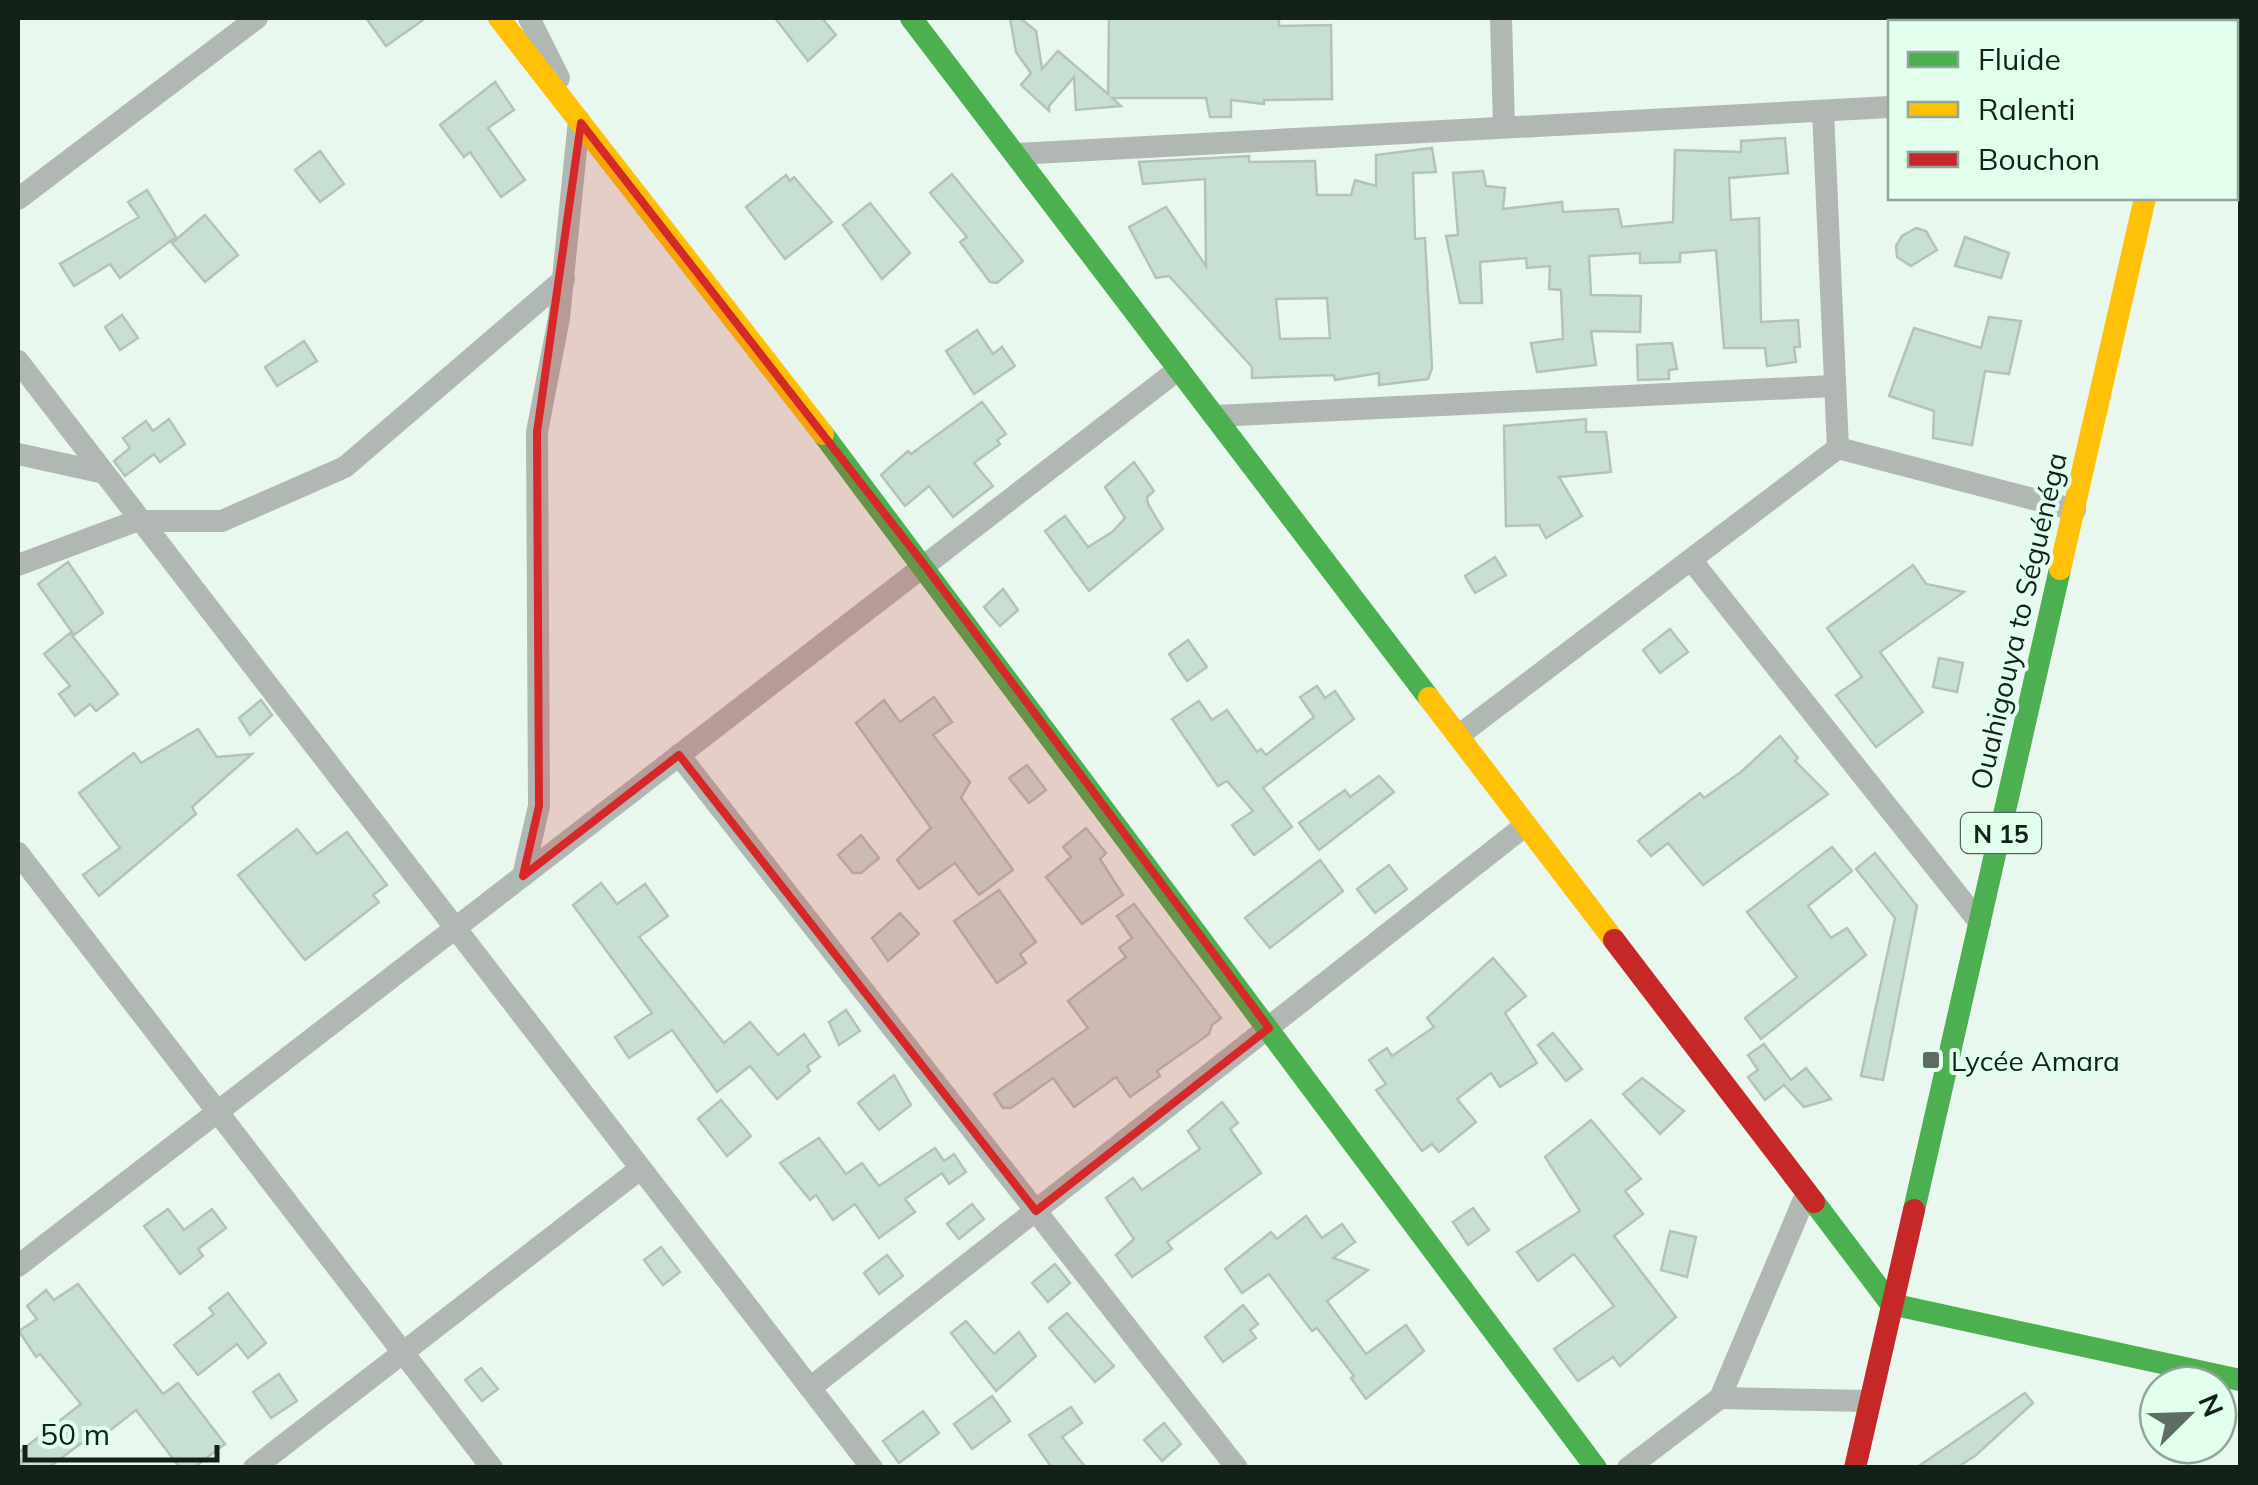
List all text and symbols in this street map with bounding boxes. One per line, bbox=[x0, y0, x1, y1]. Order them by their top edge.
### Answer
legend bbox=[1888, 20, 2238, 200]
text: Fluide bbox=[1978, 40, 2061, 78]
text: Ralenti bbox=[1978, 90, 2075, 128]
text: Bouchon bbox=[1978, 140, 2100, 178]
street label: Ouahigouya to Séguénéga bbox=[1962, 449, 2074, 793]
road number: N 15 bbox=[1961, 813, 2041, 853]
place label: Lycée Amara bbox=[1951, 1043, 2120, 1078]
marker: Lycée Amara bbox=[1920, 1049, 1942, 1071]
north arrow bbox=[2138, 1365, 2238, 1465]
text: N bbox=[2191, 1388, 2232, 1422]
scale bar bbox=[25, 1400, 218, 1462]
text: 50 m bbox=[40, 1415, 110, 1453]

